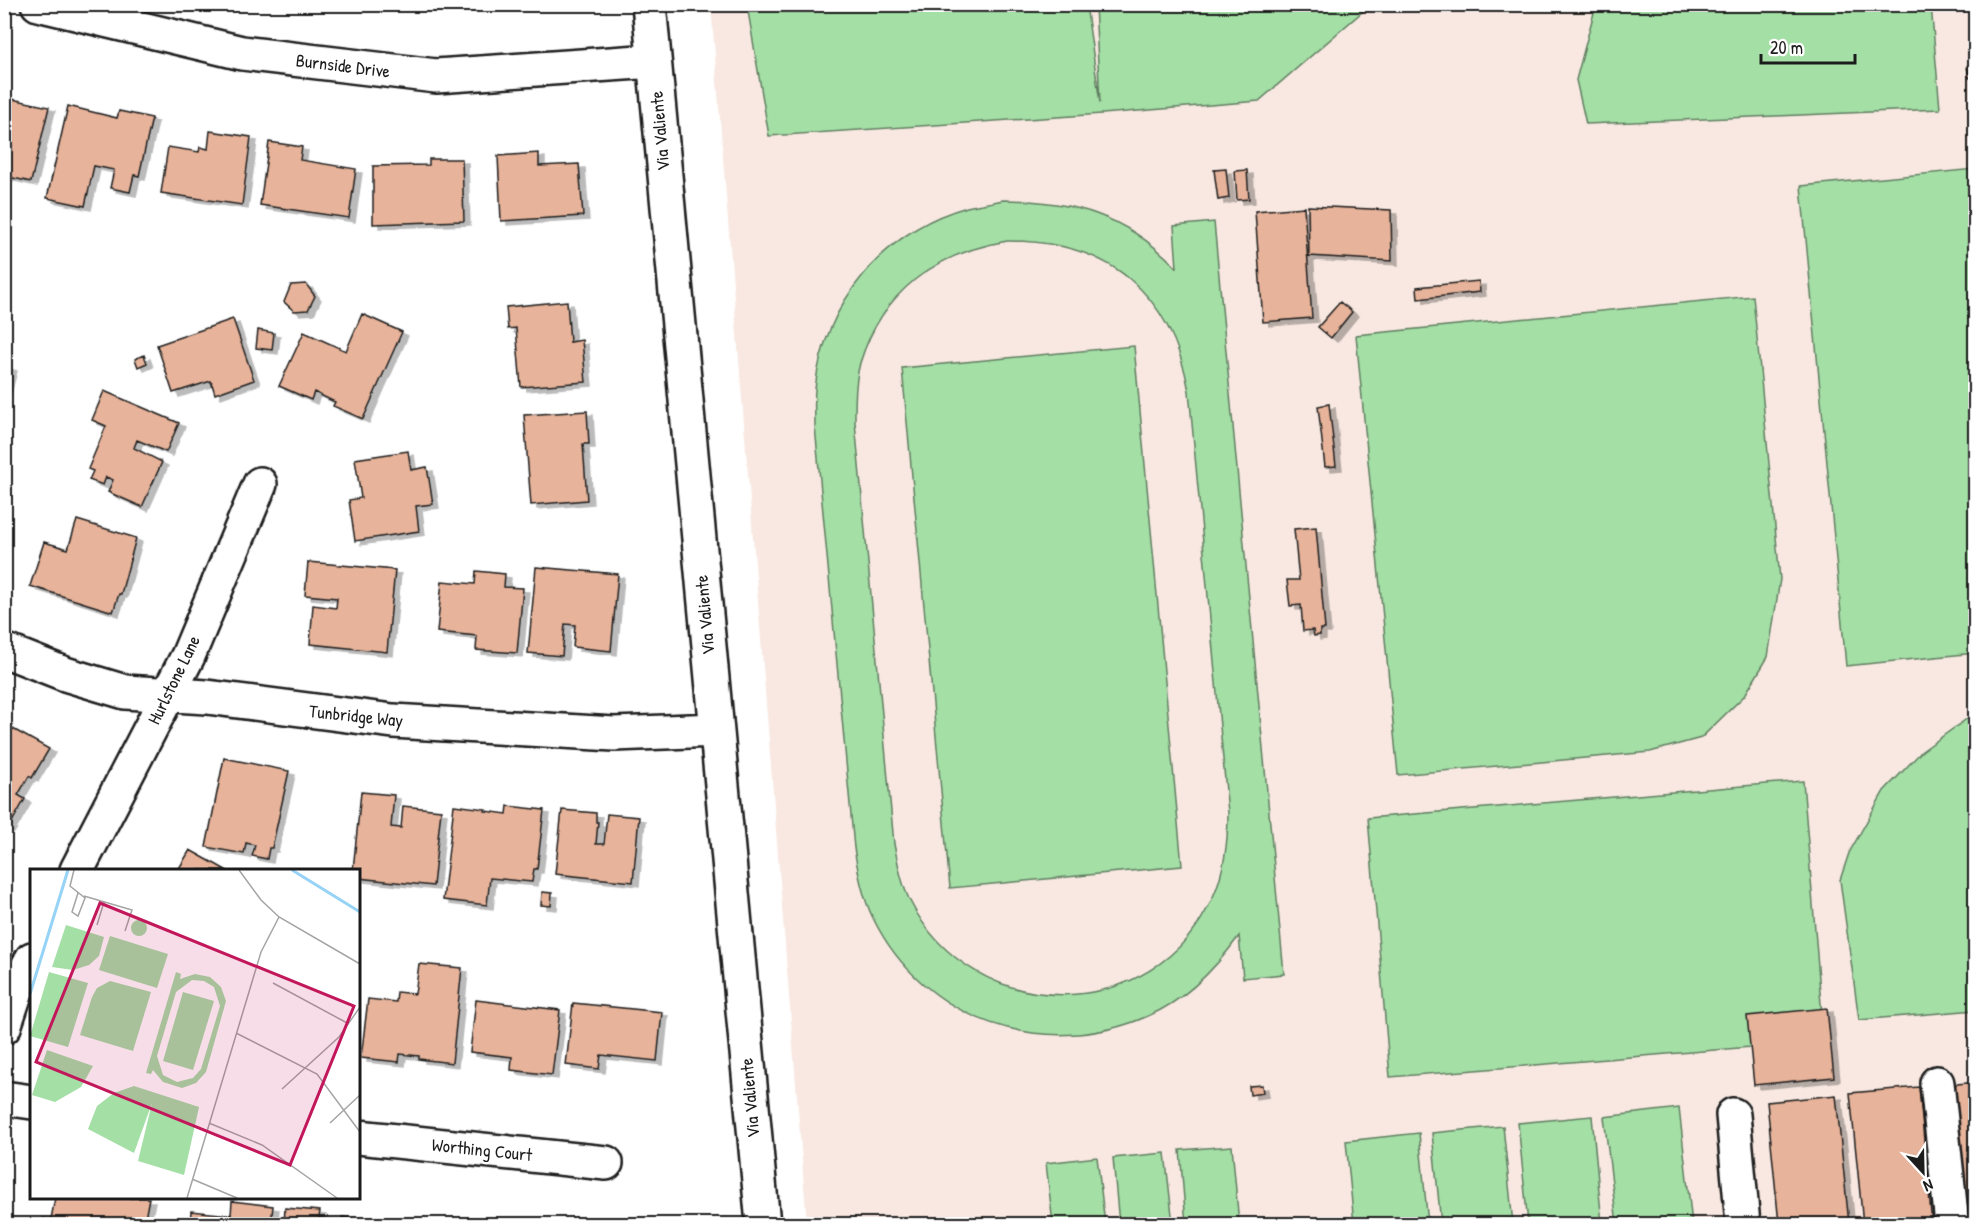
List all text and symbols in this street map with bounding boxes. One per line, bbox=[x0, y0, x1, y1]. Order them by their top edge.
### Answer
scale bar bbox=[1761, 27, 1856, 65]
text: 20 m bbox=[1770, 35, 1803, 60]
street label: Burnside Drive bbox=[295, 47, 392, 84]
street label: Via Valiente bbox=[644, 90, 675, 172]
street label: Via Valiente bbox=[689, 574, 720, 656]
street label: Hurlstone Lane bbox=[141, 631, 206, 729]
street label: Tunbridge Way bbox=[308, 698, 405, 733]
inset map bbox=[30, 869, 360, 1199]
street label: Via Valiente bbox=[734, 1057, 765, 1139]
street label: Worthing Court bbox=[431, 1132, 534, 1167]
north arrow bbox=[1893, 1142, 1953, 1202]
text: N bbox=[1920, 1174, 1937, 1198]

